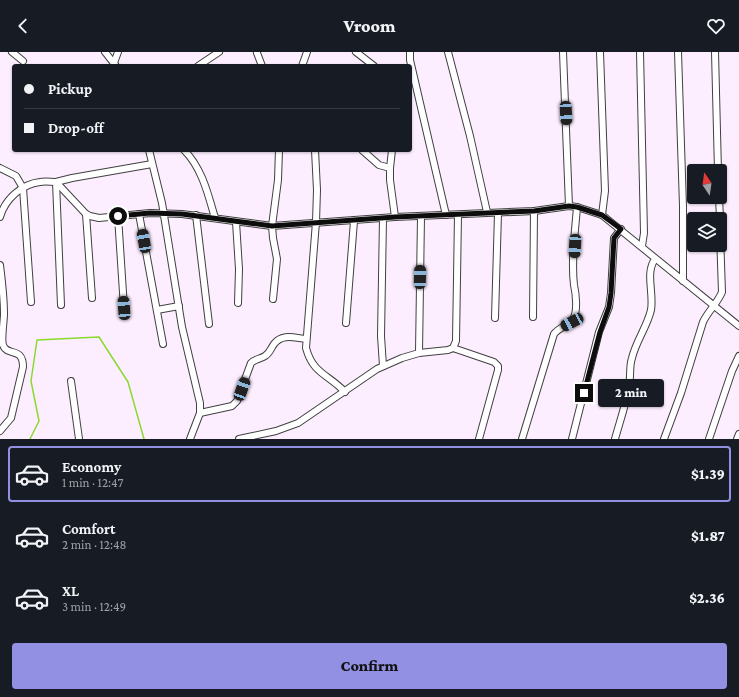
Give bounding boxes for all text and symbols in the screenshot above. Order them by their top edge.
icon: back [12,15,34,37]
icon: heart [705,15,727,37]
text: Vroom [343,16,396,36]
text: Pickup [48,81,92,97]
car [559,101,573,125]
text: Drop-off [48,120,104,136]
north arrow [687,164,727,204]
map controls [687,164,727,252]
route start [109,207,127,225]
button: layers [687,212,727,252]
car [136,228,152,254]
car [568,234,582,258]
car [414,265,426,289]
car [117,296,131,320]
car [559,311,585,333]
car [232,376,252,402]
callout: 2 min [598,379,664,407]
route end [575,384,593,402]
text: 2 min [615,385,647,400]
icon: car [14,456,50,492]
text: Economy [62,459,121,475]
text: $1.39 [691,466,725,482]
text: 1 min · 12:47 [62,475,123,490]
icon: car [14,518,50,554]
text: Comfort [62,521,116,537]
text: $1.87 [691,528,725,544]
text: 2 min · 12:48 [62,537,127,552]
icon: car [14,580,50,616]
text: XL [62,583,79,599]
text: $2.36 [689,590,725,606]
text: 3 min · 12:49 [62,599,126,614]
button: Confirm [12,643,727,689]

